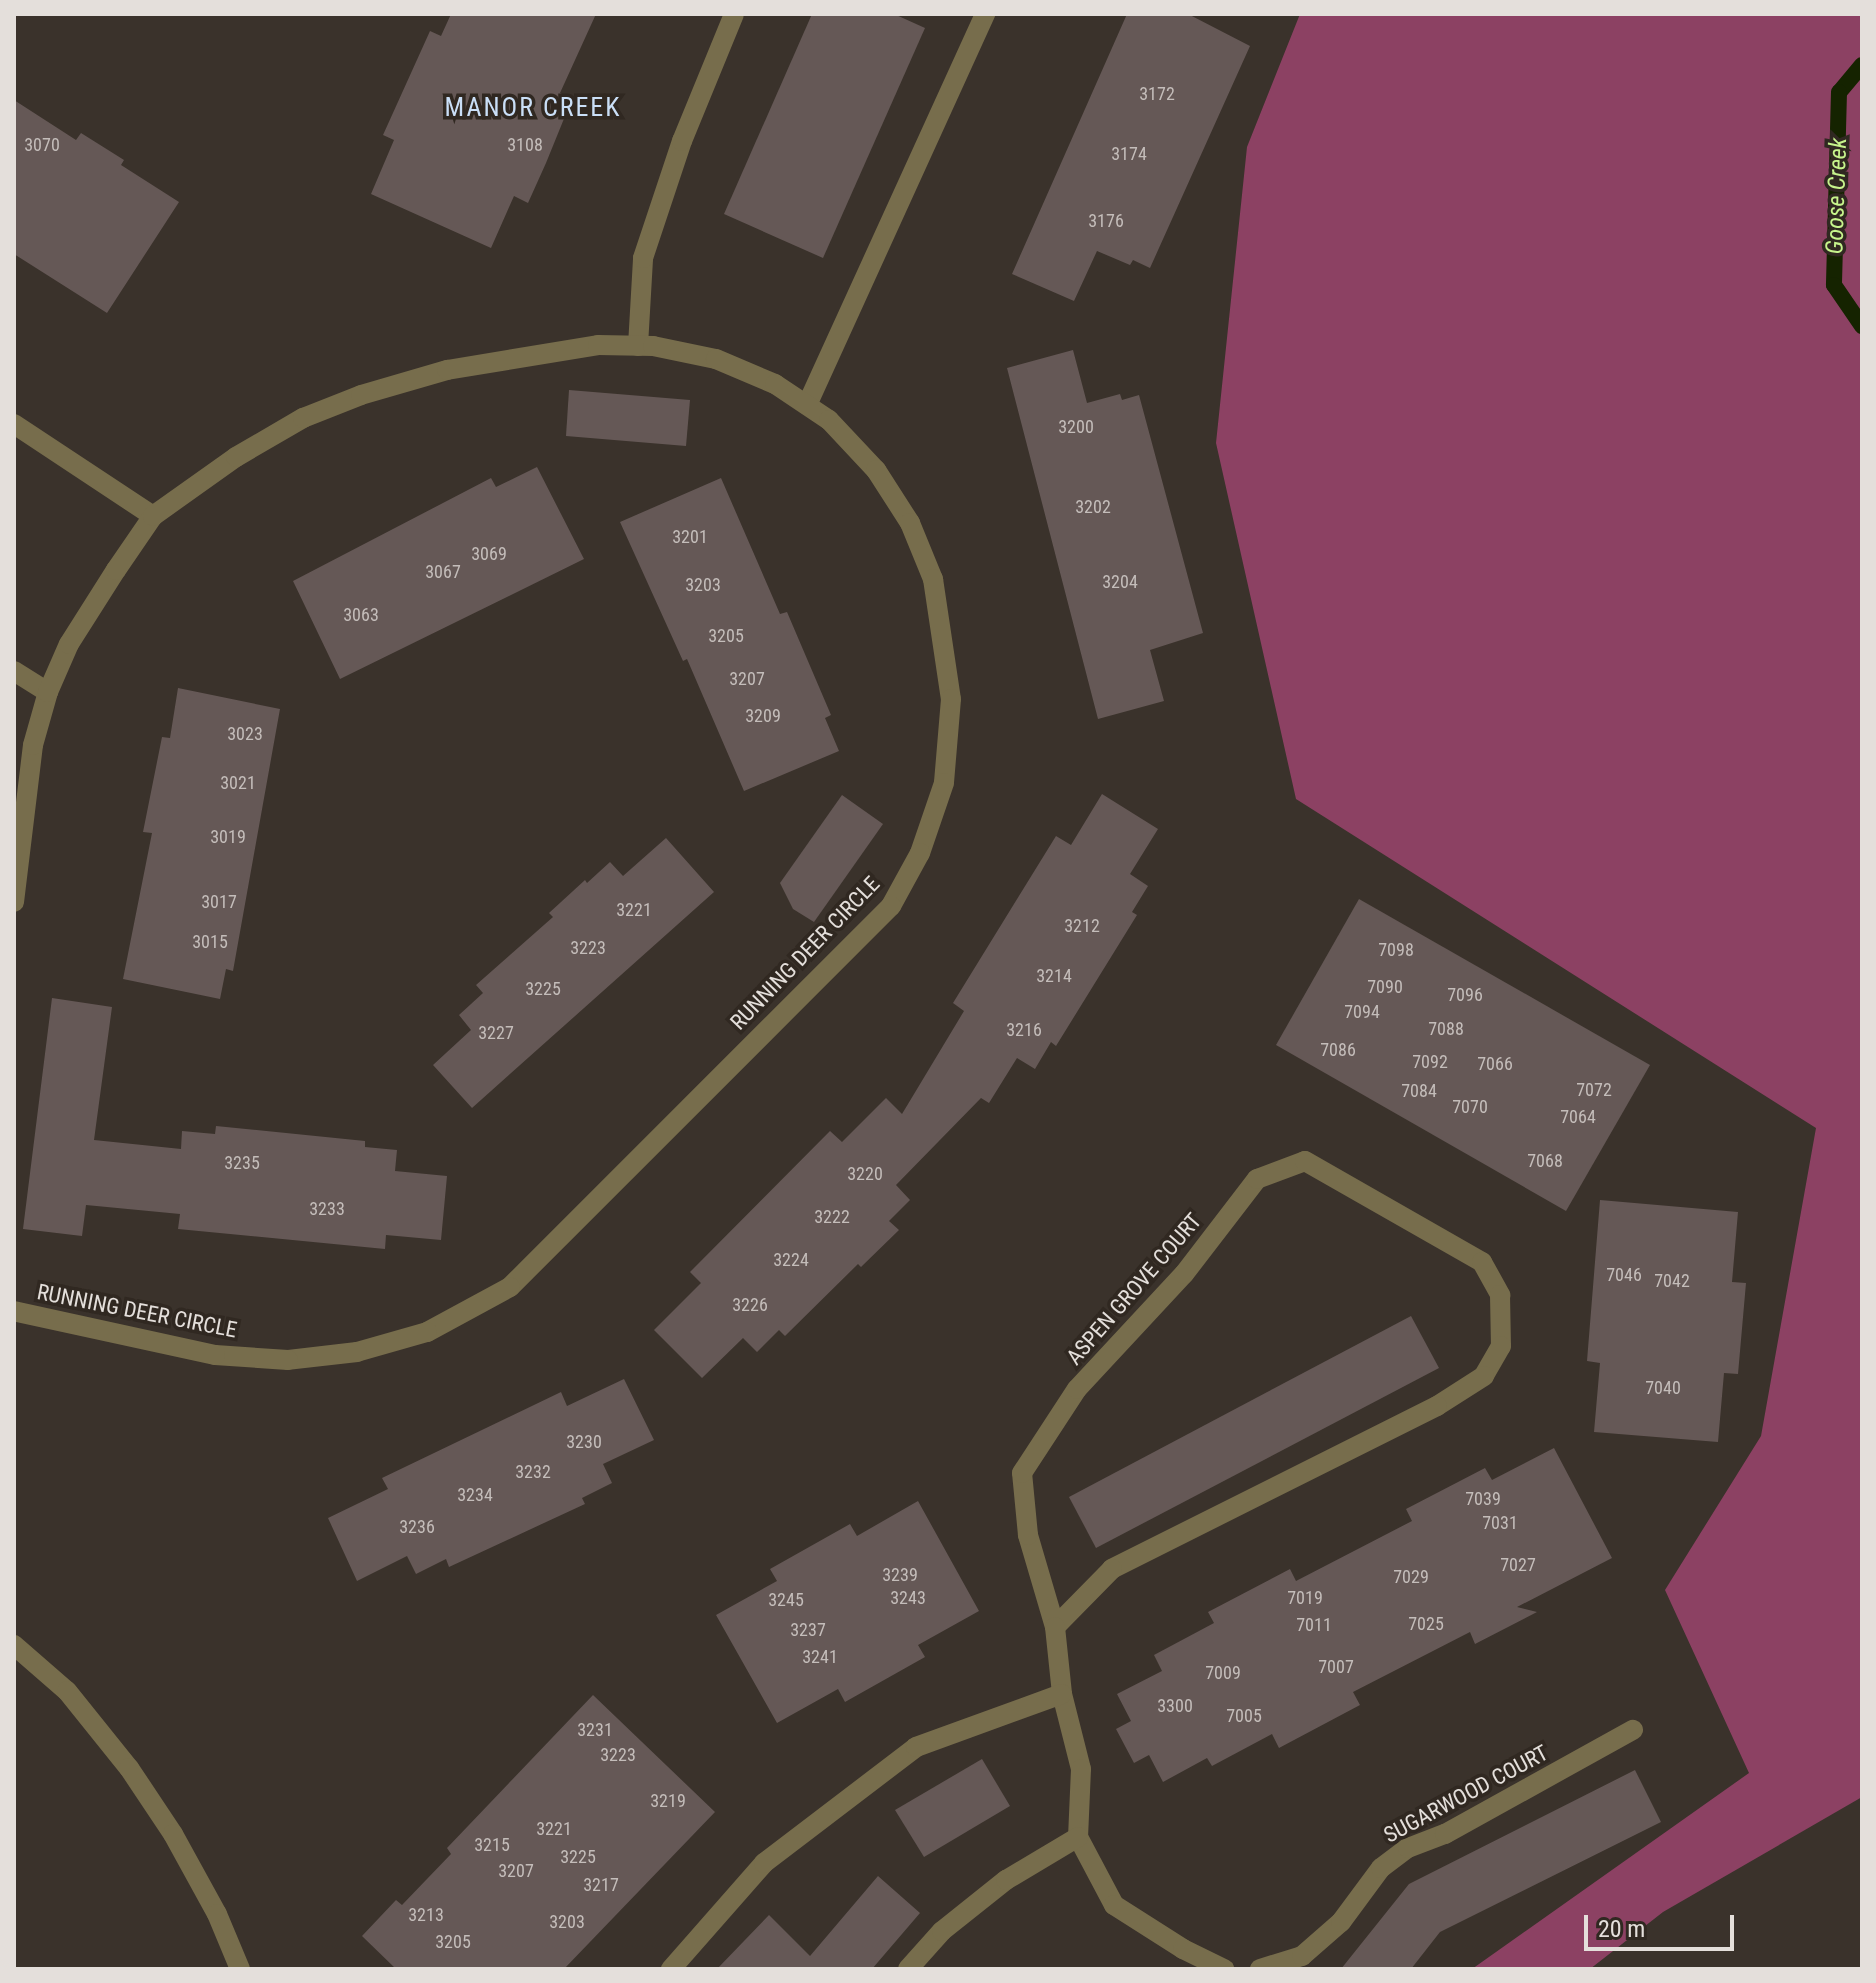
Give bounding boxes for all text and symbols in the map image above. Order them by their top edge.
house number: 3172 [1139,83,1175,105]
district label: MANOR CREEK [445,92,621,124]
house number: 3070 [24,134,60,156]
house number: 3108 [507,134,543,156]
water label: Goose Creek [1821,137,1853,255]
house number: 3174 [1111,143,1147,165]
house number: 3176 [1088,210,1124,232]
house number: 3200 [1058,416,1094,438]
house number: 3202 [1075,496,1111,518]
house number: 3201 [672,526,708,548]
house number: 3069 [471,543,507,565]
house number: 3067 [425,561,461,583]
house number: 3204 [1102,571,1138,593]
house number: 3203 [685,574,721,596]
house number: 3063 [343,604,379,626]
house number: 3205 [708,625,744,647]
house number: 3207 [729,668,765,690]
house number: 3209 [745,705,781,727]
house number: 3023 [227,723,263,745]
house number: 3021 [220,772,256,794]
house number: 3019 [210,826,246,848]
street label: RUNNING DEER CIRCLE [725,871,885,1035]
house number: 3017 [201,891,237,913]
house number: 3221 [616,899,652,921]
house number: 3212 [1064,915,1100,937]
house number: 3015 [192,931,228,953]
house number: 3223 [570,937,606,959]
house number: 7098 [1378,939,1414,961]
house number: 3214 [1036,965,1072,987]
house number: 7090 [1367,976,1403,998]
house number: 3225 [525,978,561,1000]
house number: 7096 [1447,984,1483,1006]
house number: 7094 [1344,1001,1380,1023]
house number: 7088 [1428,1018,1464,1040]
house number: 3216 [1006,1019,1042,1041]
house number: 3227 [478,1022,514,1044]
house number: 7086 [1320,1039,1356,1061]
house number: 7092 [1412,1051,1448,1073]
house number: 7066 [1477,1053,1513,1075]
house number: 7072 [1576,1079,1612,1101]
house number: 7084 [1401,1080,1437,1102]
house number: 7070 [1452,1096,1488,1118]
house number: 7064 [1560,1106,1596,1128]
house number: 7068 [1527,1150,1563,1172]
house number: 3235 [224,1152,260,1174]
house number: 3220 [847,1163,883,1185]
house number: 3233 [309,1198,345,1220]
house number: 3222 [814,1206,850,1228]
street label: ASPEN GROVE COURT [1061,1208,1207,1370]
house number: 3224 [773,1249,809,1271]
house number: 7046 [1606,1264,1642,1286]
house number: 7042 [1654,1270,1690,1292]
street label: RUNNING DEER CIRCLE [35,1279,239,1343]
house number: 3226 [732,1294,768,1316]
house number: 7040 [1645,1377,1681,1399]
house number: 3230 [566,1431,602,1453]
house number: 3232 [515,1461,551,1483]
house number: 3234 [457,1484,493,1506]
house number: 7039 [1465,1488,1501,1510]
house number: 7031 [1482,1512,1518,1534]
house number: 3236 [399,1516,435,1538]
house number: 7027 [1500,1554,1536,1576]
house number: 3239 [882,1564,918,1586]
house number: 7029 [1393,1566,1429,1588]
house number: 3243 [890,1587,926,1609]
house number: 7019 [1287,1587,1323,1609]
house number: 3245 [768,1589,804,1611]
house number: 7025 [1408,1613,1444,1635]
house number: 7011 [1296,1614,1332,1636]
house number: 3237 [790,1619,826,1641]
house number: 3241 [802,1646,838,1668]
house number: 7007 [1318,1656,1354,1678]
house number: 7009 [1205,1662,1241,1684]
house number: 3300 [1157,1695,1193,1717]
house number: 7005 [1226,1705,1262,1727]
house number: 3231 [577,1719,613,1741]
street label: SUGARWOOD COURT [1379,1740,1553,1848]
house number: 3223 [600,1744,636,1766]
house number: 3219 [650,1790,686,1812]
house number: 3221 [536,1818,572,1840]
house number: 3215 [474,1834,510,1856]
house number: 3225 [560,1846,596,1868]
house number: 3207 [498,1860,534,1882]
house number: 3217 [583,1874,619,1896]
scale bar [1588,1899,1738,1949]
house number: 3213 [408,1904,444,1926]
house number: 3203 [549,1911,585,1933]
text: 20 m [1598,1915,1645,1943]
house number: 3205 [435,1931,471,1953]

